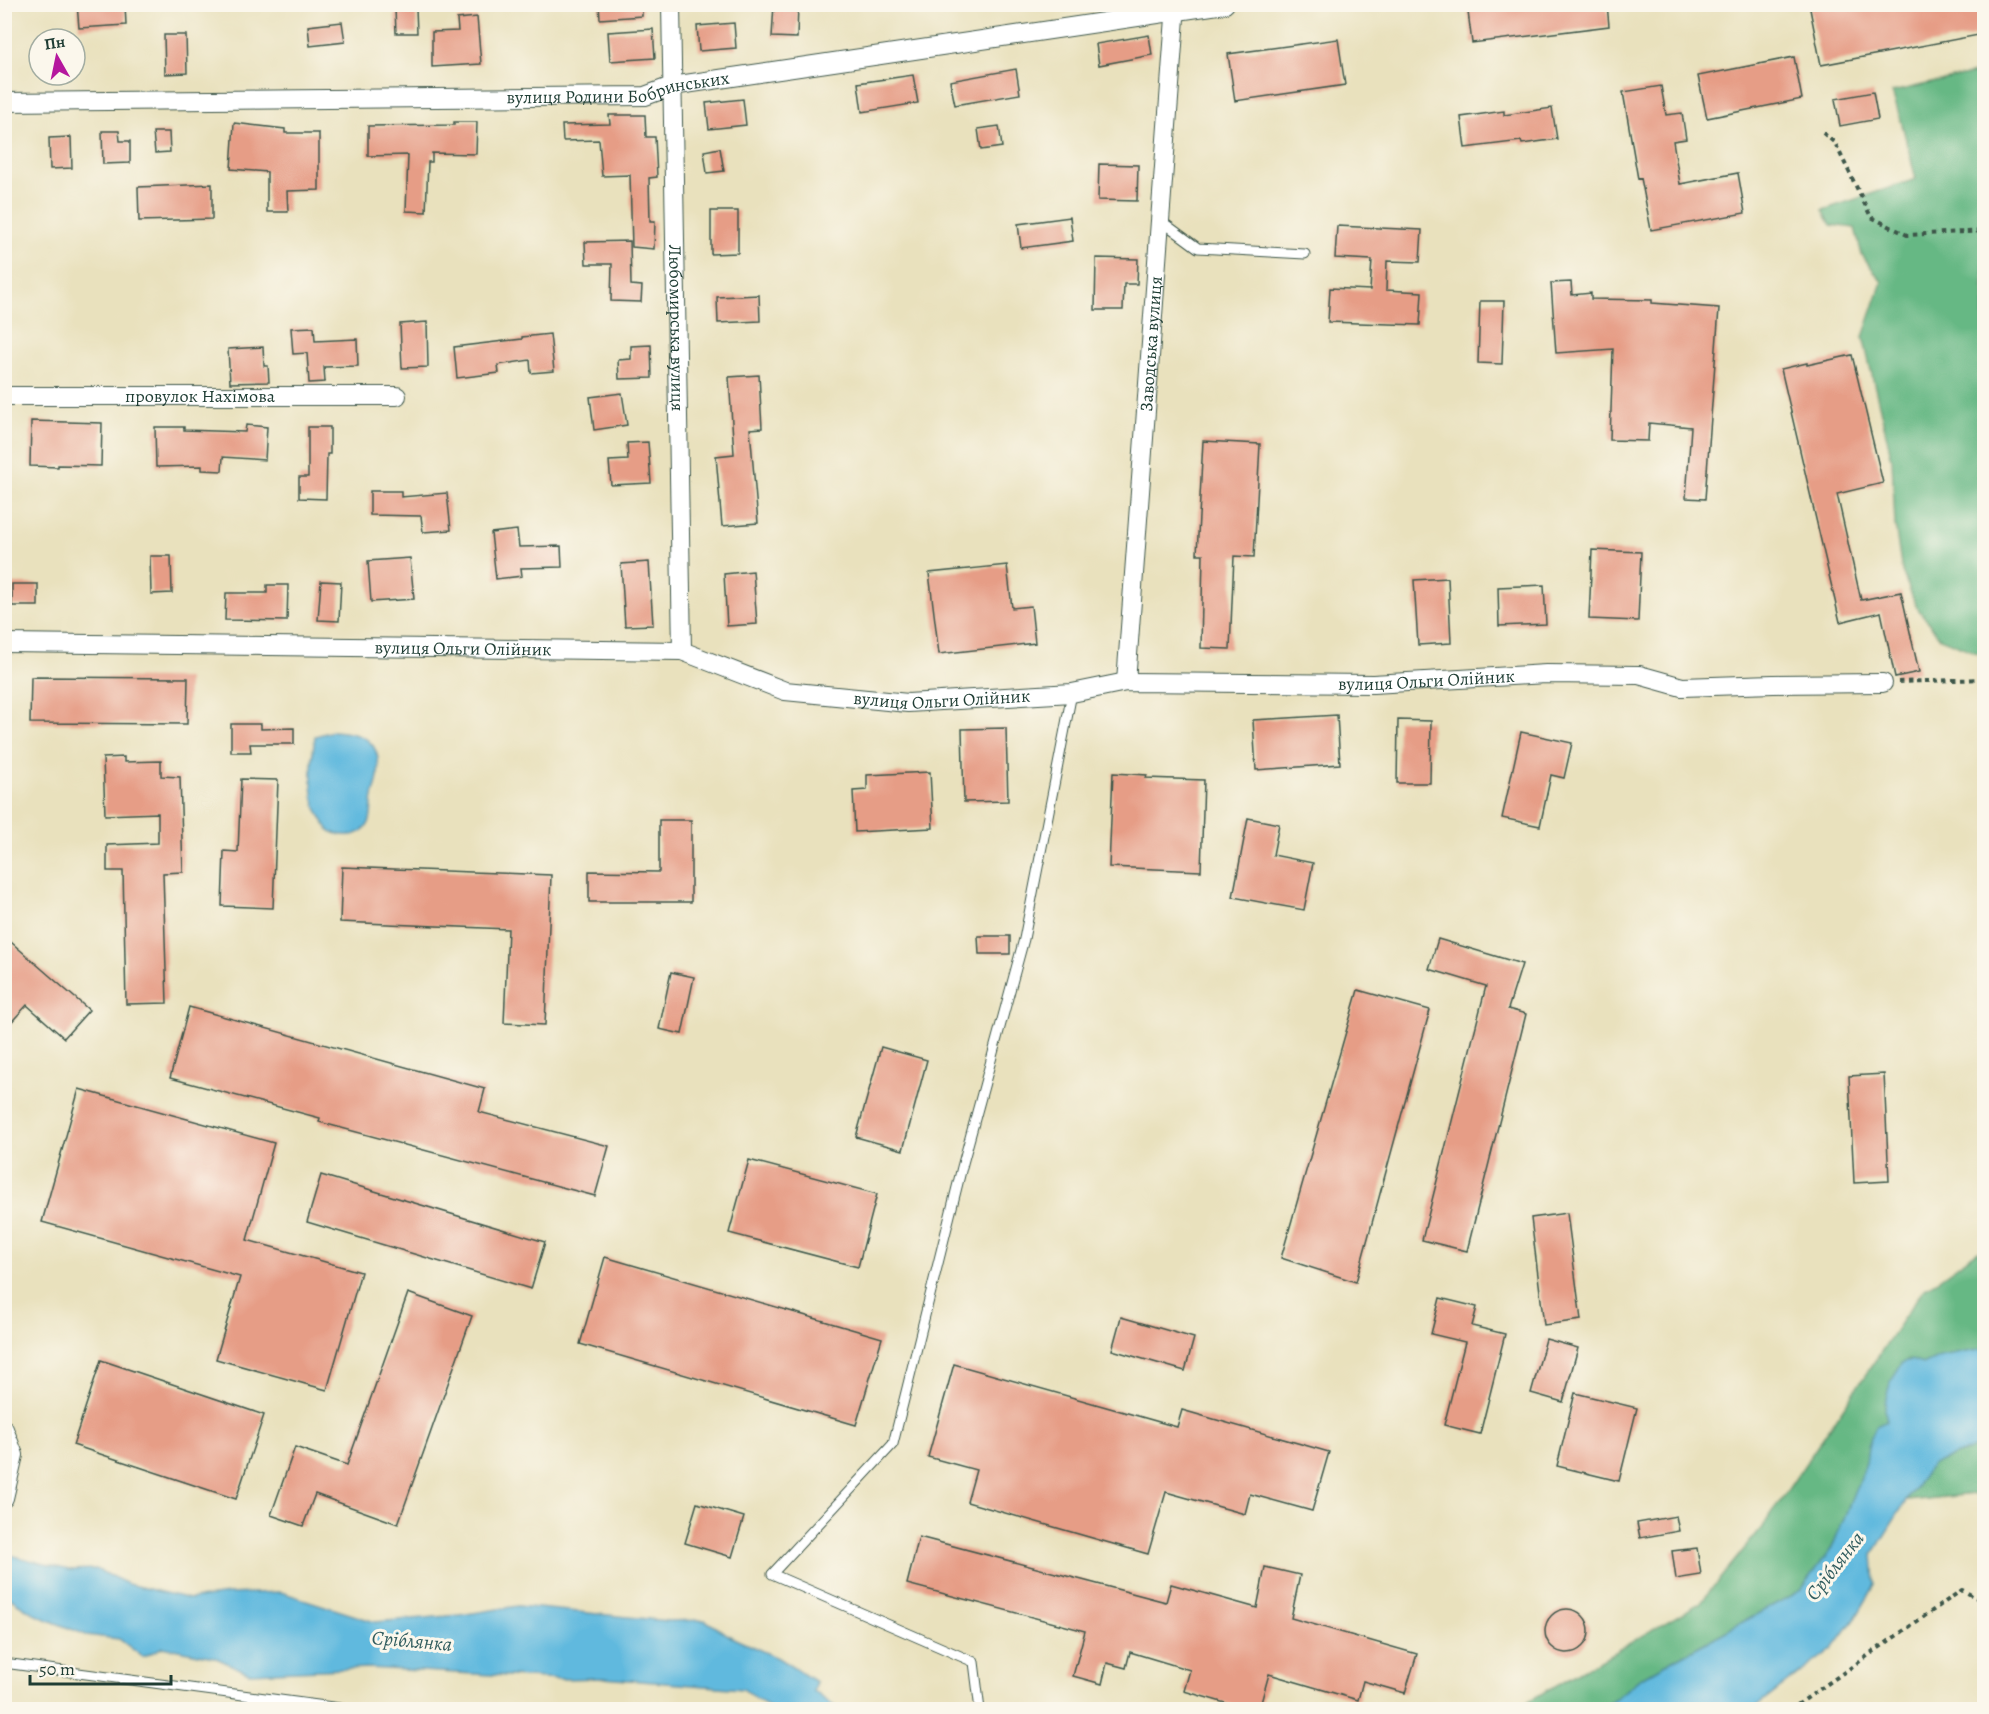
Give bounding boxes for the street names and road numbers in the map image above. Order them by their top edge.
street label: вулиця Родини Бобринських [506,66,731,109]
street label: Любомирська вулиця [663,244,690,412]
street label: Заводська вулиця [1134,275,1168,413]
street label: провулок Нахімова [125,384,276,408]
street label: вулиця Ольги Олійник [374,635,552,661]
street label: вулиця Ольги Олійник [1338,664,1515,696]
street label: вулиця Ольги Олійник [852,684,1031,715]

